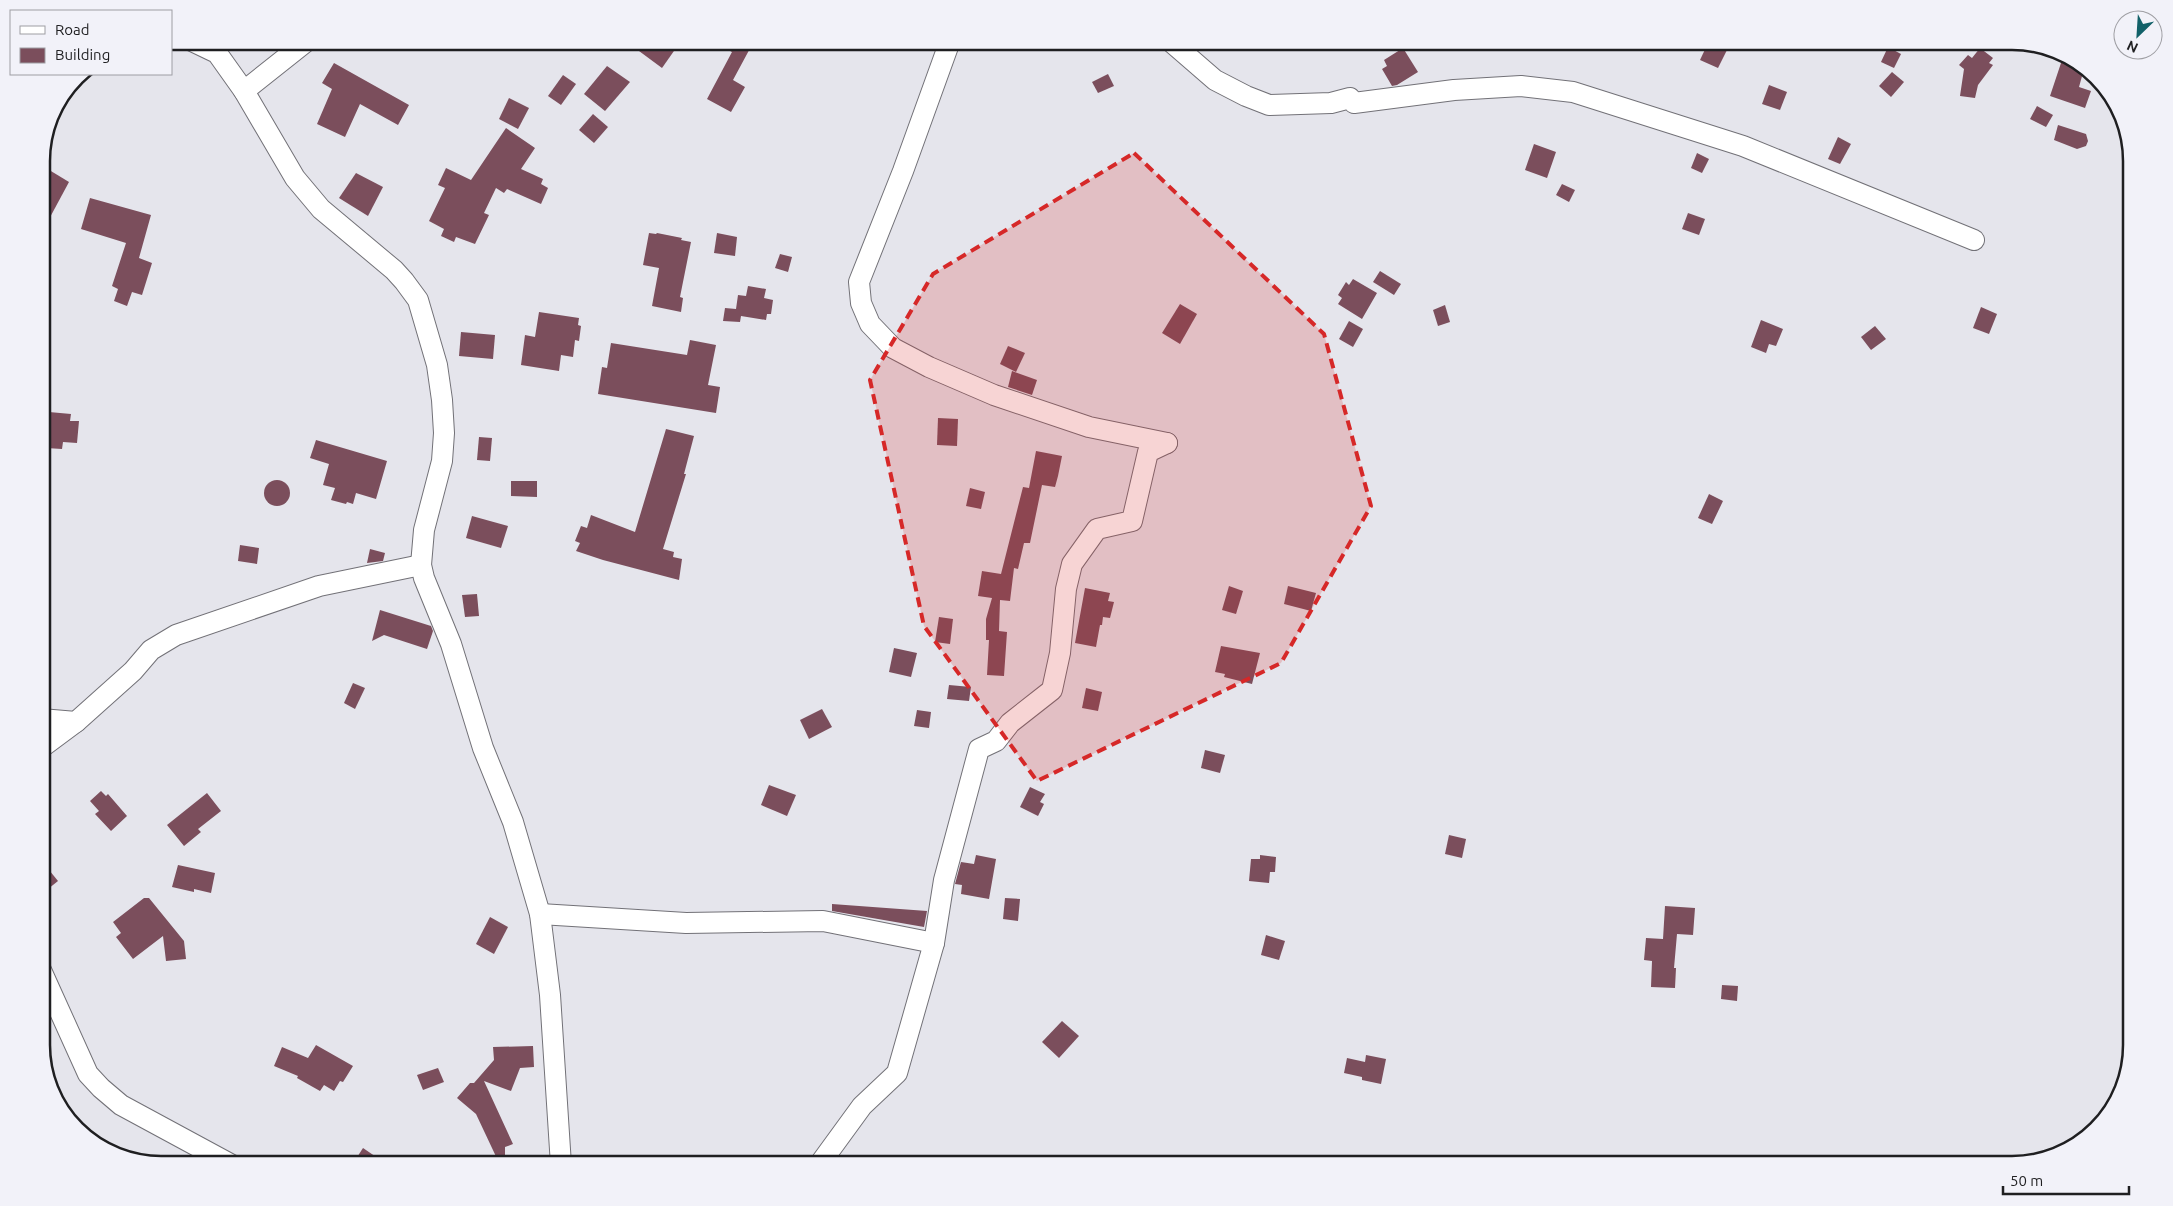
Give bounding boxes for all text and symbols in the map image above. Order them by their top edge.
legend [10,10,172,75]
north arrow [2113,10,2163,60]
text: Road [55,21,90,38]
text: N [2124,37,2141,56]
text: Building [55,46,110,63]
scale bar [2003,1164,2129,1196]
text: 50 m [2010,1172,2043,1189]

